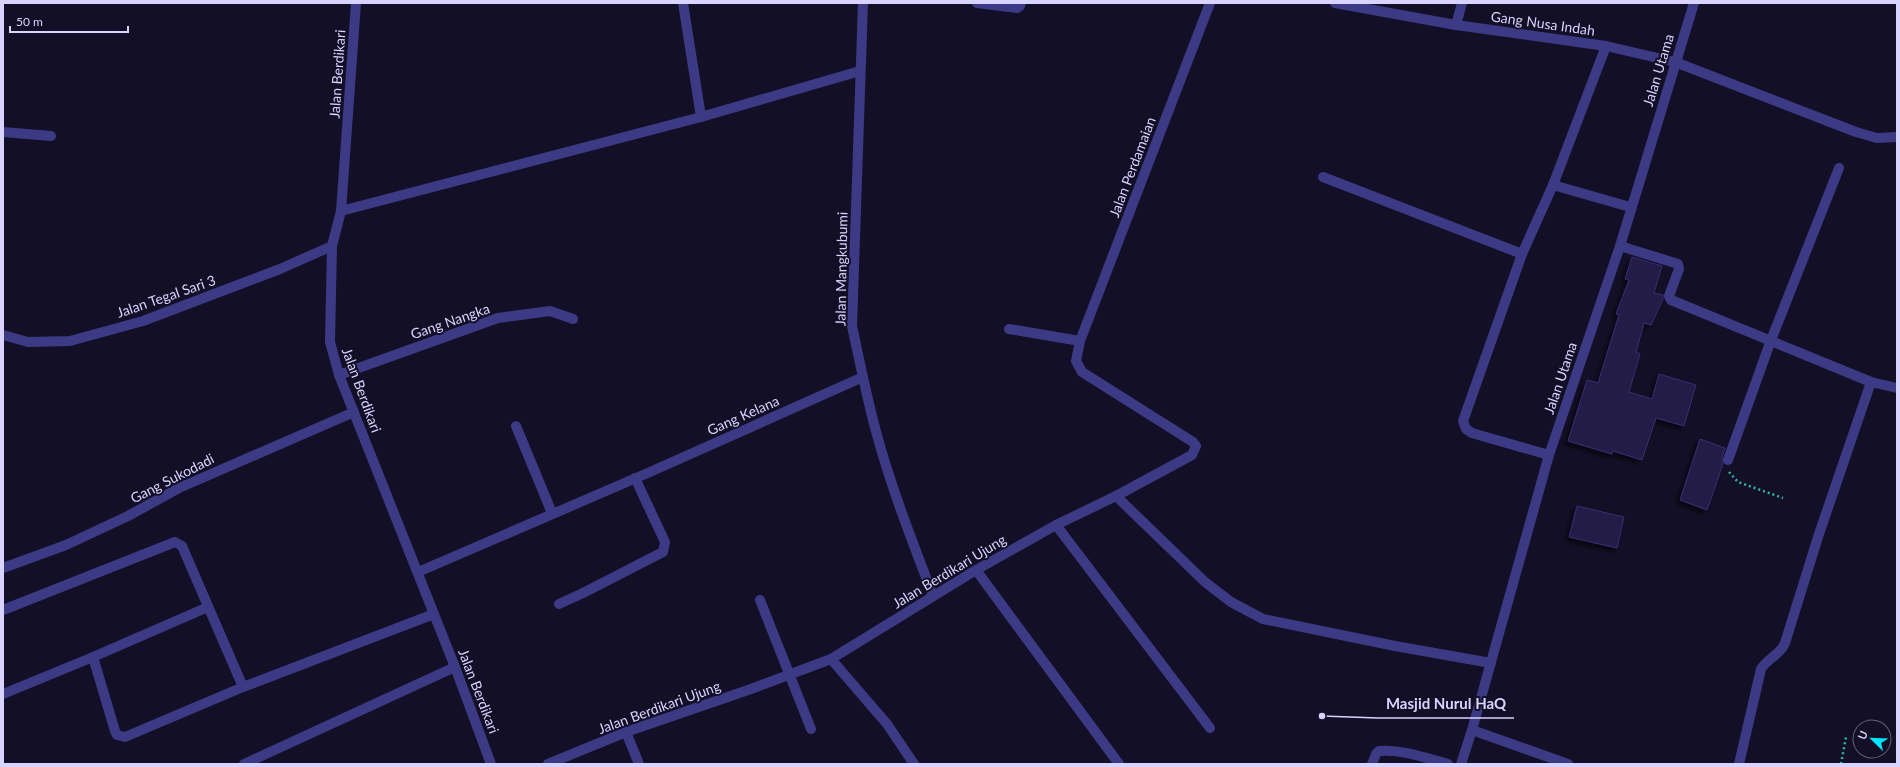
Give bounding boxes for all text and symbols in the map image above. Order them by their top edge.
street label: Gang Nusa Indah [1490,7,1596,39]
scale bar [10,8,128,34]
text: 50 m [16,14,43,29]
street label: Jalan Berdikari [325,29,349,119]
street label: Jalan Utama [1639,32,1677,108]
street label: Jalan Perdamaian [1105,115,1159,219]
street label: Jalan Mangkubumi [832,212,850,326]
street label: Jalan Tegal Sari 3 [114,271,218,321]
street label: Gang Nangka [408,300,492,342]
street label: Jalan Utama [1540,340,1580,416]
street label: Jalan Berdikari [339,345,385,435]
street label: Gang Kelana [704,392,782,438]
street label: Gang Sukodadi [127,450,217,506]
street label: Jalan Berdikari Ujung [889,530,1009,612]
street label: Jalan Berdikari [455,646,503,736]
street label: Jalan Berdikari Ujung [595,677,723,737]
callout: Masjid Nurul HaQ [1378,691,1514,718]
text: Masjid Nurul HaQ [1386,694,1507,712]
north arrow [1852,719,1892,759]
text: U [1855,729,1870,741]

